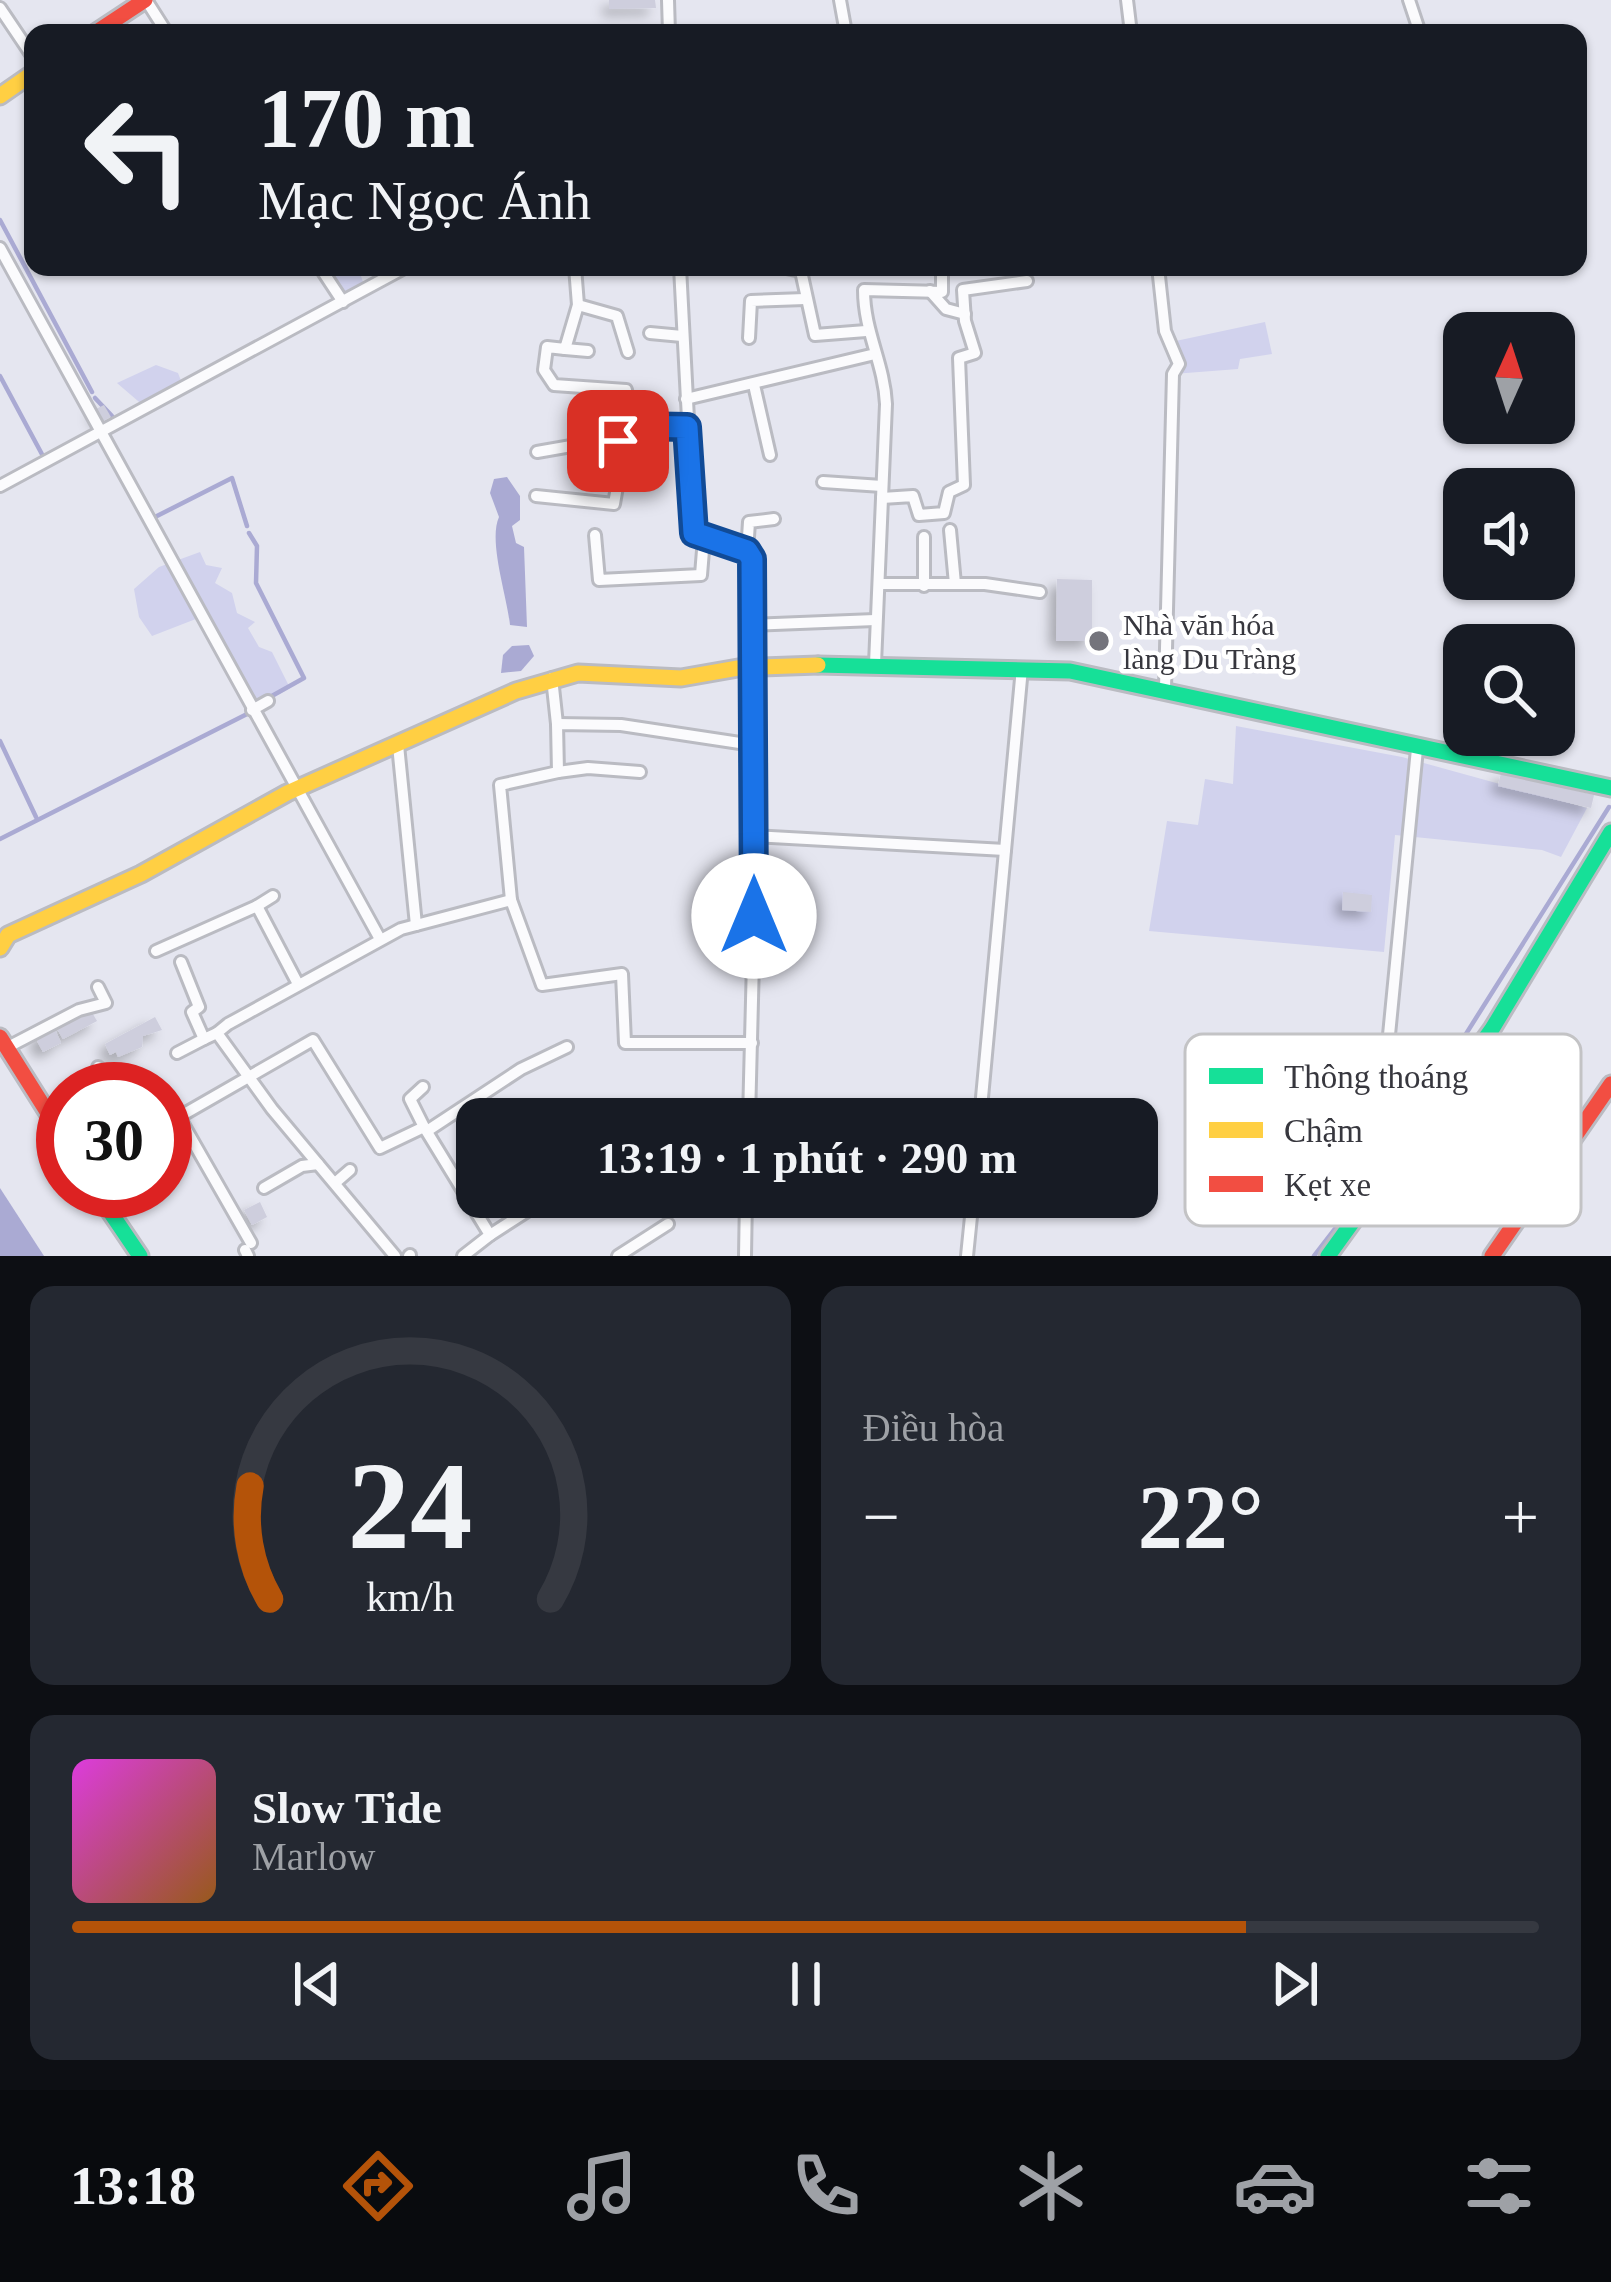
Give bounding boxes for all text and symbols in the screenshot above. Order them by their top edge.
icon: left [60,72,216,228]
text: 170 m [258,72,475,165]
text: Mạc Ngọc Ánh [258,171,591,231]
north arrow [1443,312,1575,444]
map controls [1443,312,1575,756]
pin [567,390,669,492]
icon: arrive [585,408,651,474]
button: sound [1443,468,1575,600]
place label: Nhà văn hóa làng Du Tràng [1123,608,1296,675]
button: search [1443,624,1575,756]
marker: Nhà văn hóa làng Du Tràng [1086,628,1112,654]
position arrow [691,853,817,979]
legend [1185,1034,1581,1226]
text: Thông thoáng [1284,1059,1468,1095]
speed limit sign: 30 [36,1062,192,1218]
text: Chậm [1284,1113,1363,1149]
text: 13:19 · 1 phút · 290 m [597,1133,1017,1183]
text: Kẹt xe [1284,1167,1371,1203]
text: Điều hòa [863,1406,1004,1449]
text: 24 [348,1437,473,1575]
text: 22° [1138,1468,1264,1567]
text: − [863,1480,900,1553]
text: + [1502,1480,1539,1553]
text: km/h [366,1572,454,1619]
text: Slow Tide [252,1783,442,1833]
text: Marlow [252,1835,375,1878]
icon: previous [284,1951,350,2017]
icon: pause [773,1951,839,2017]
icon: next [1262,1951,1328,2017]
icon: directions [336,2144,420,2228]
icon: music [560,2144,644,2228]
icon: phone [784,2144,868,2228]
icon: climate [1009,2144,1093,2228]
icon: car [1233,2144,1317,2228]
icon: filters [1457,2144,1541,2228]
text: 13:18 [70,2156,196,2216]

